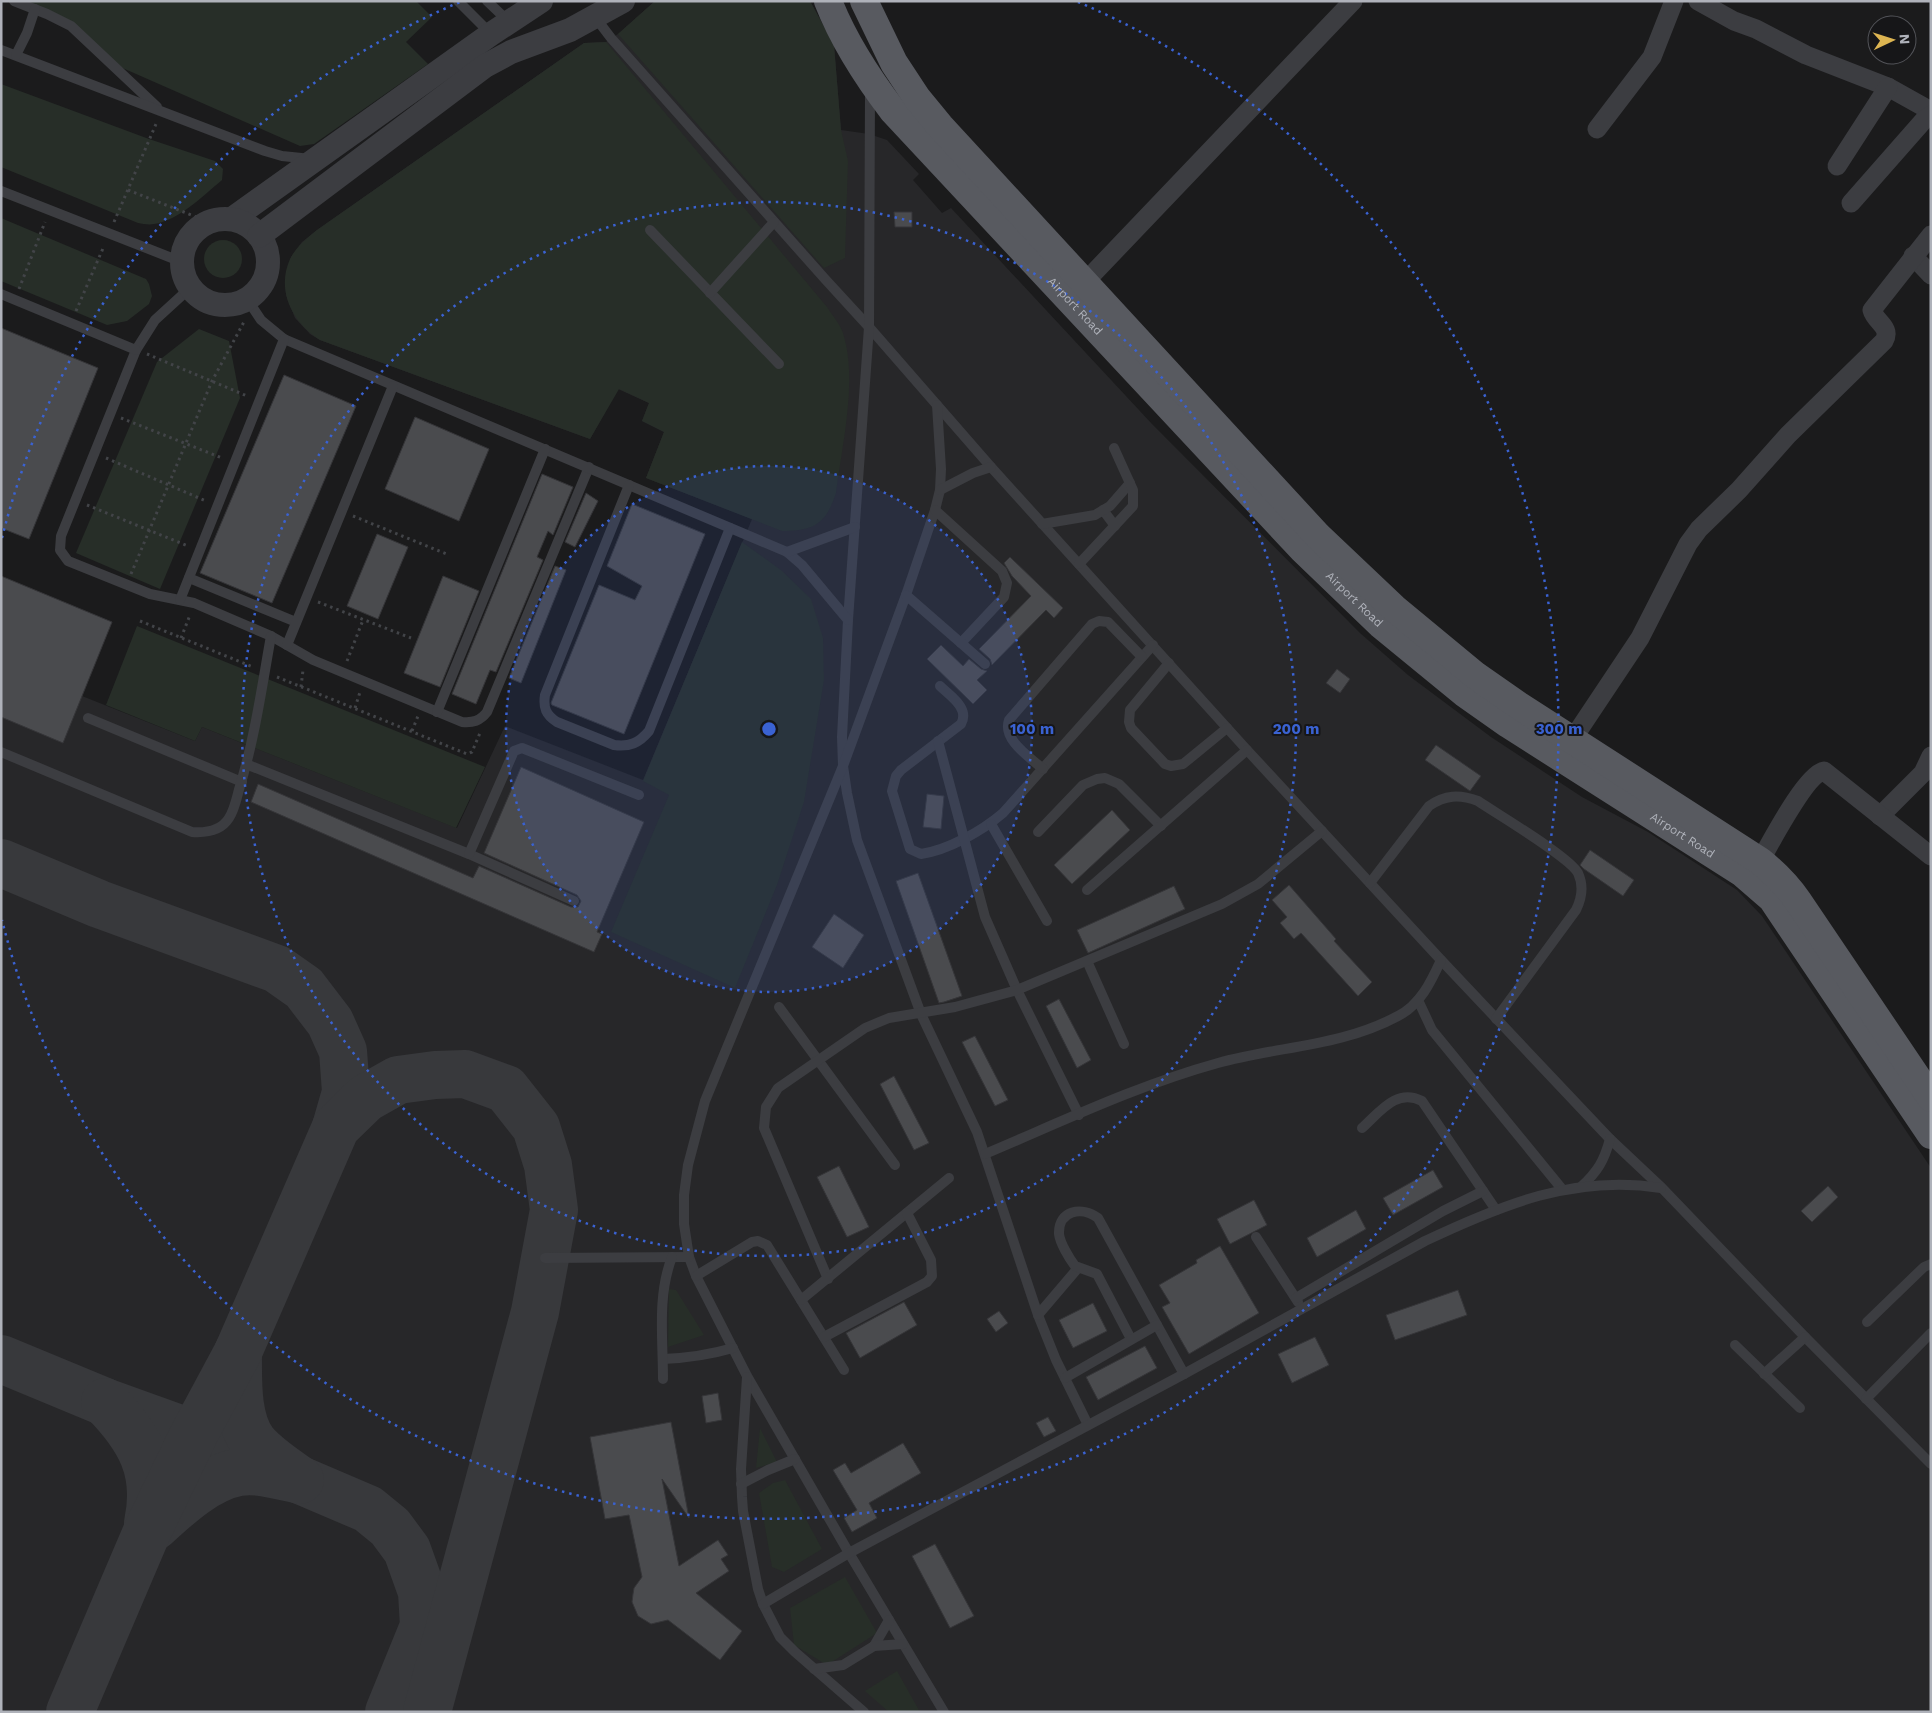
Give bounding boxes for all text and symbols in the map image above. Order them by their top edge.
north arrow [1867,15,1917,65]
text: N [1897,33,1913,45]
street label: Airport Road [1045,274,1105,338]
street label: Airport Road [1323,569,1386,630]
centre of rings [760,720,778,738]
text: 100 m [1010,720,1054,738]
text: 200 m [1273,720,1319,738]
text: 300 m [1536,720,1582,738]
street label: Airport Road [1648,809,1717,861]

